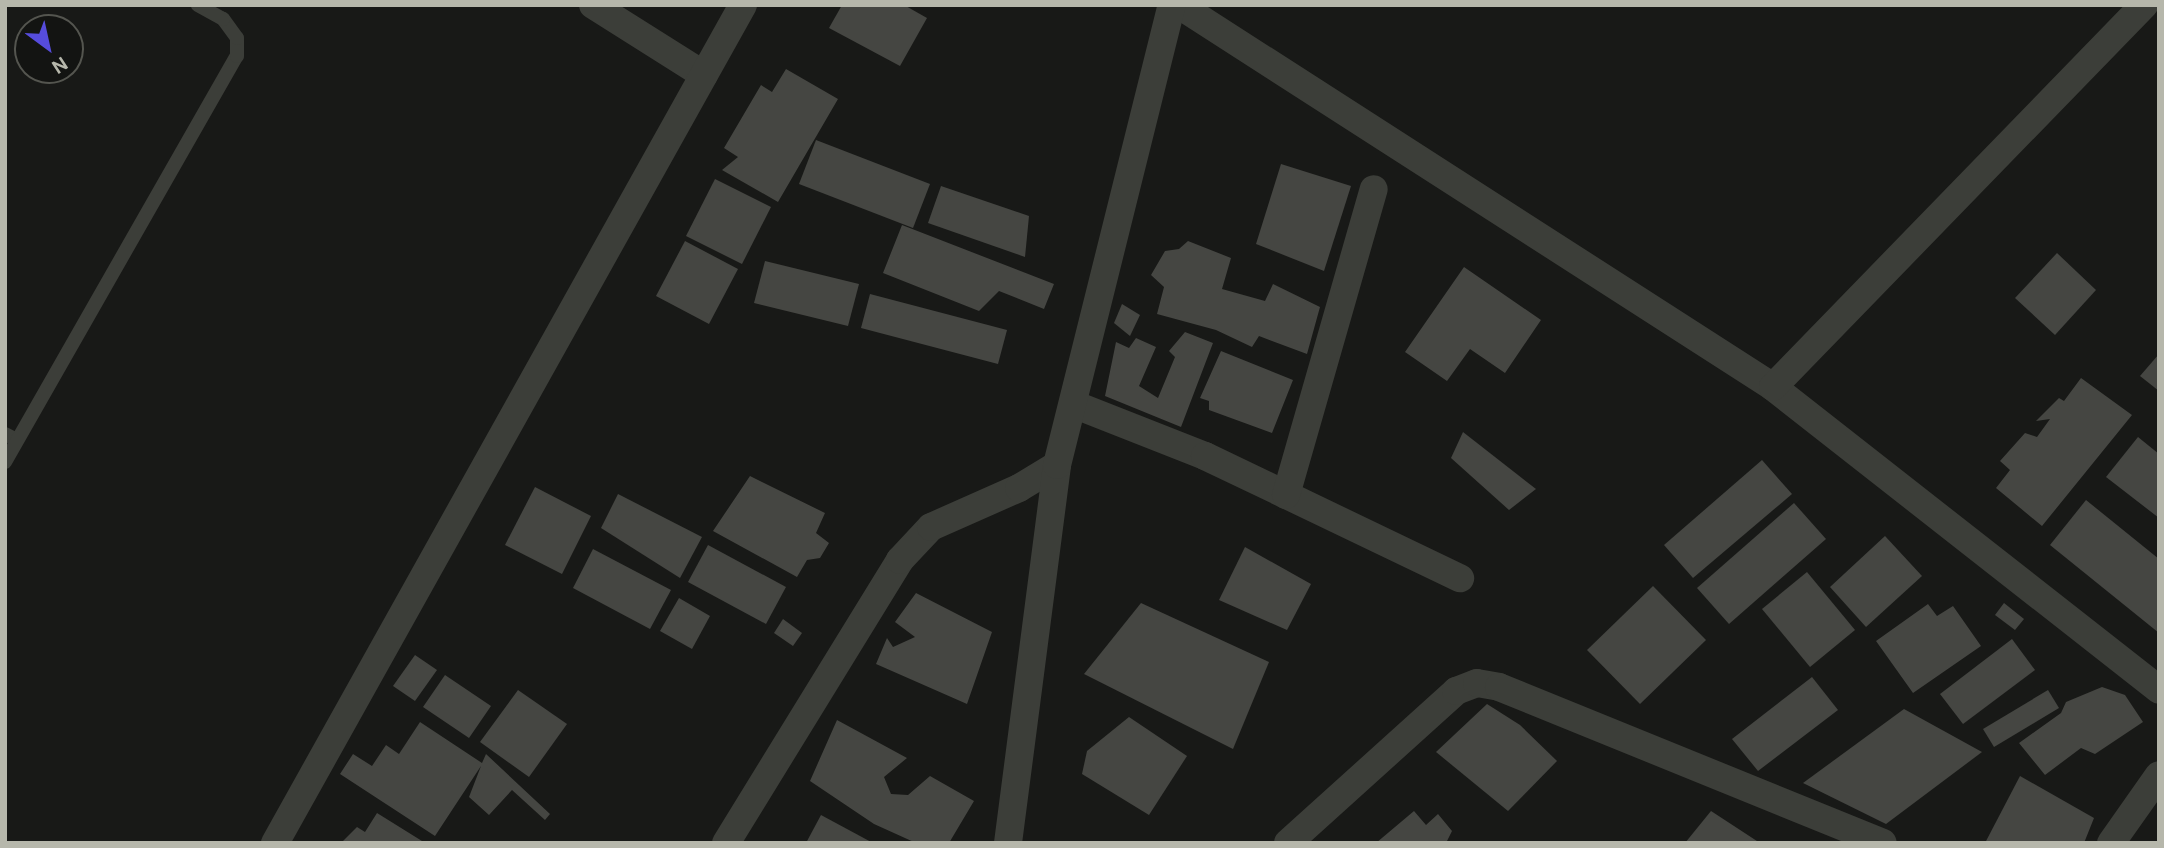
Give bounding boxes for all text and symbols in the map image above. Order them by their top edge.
north arrow [14,14,84,84]
text: N [47,51,72,80]

